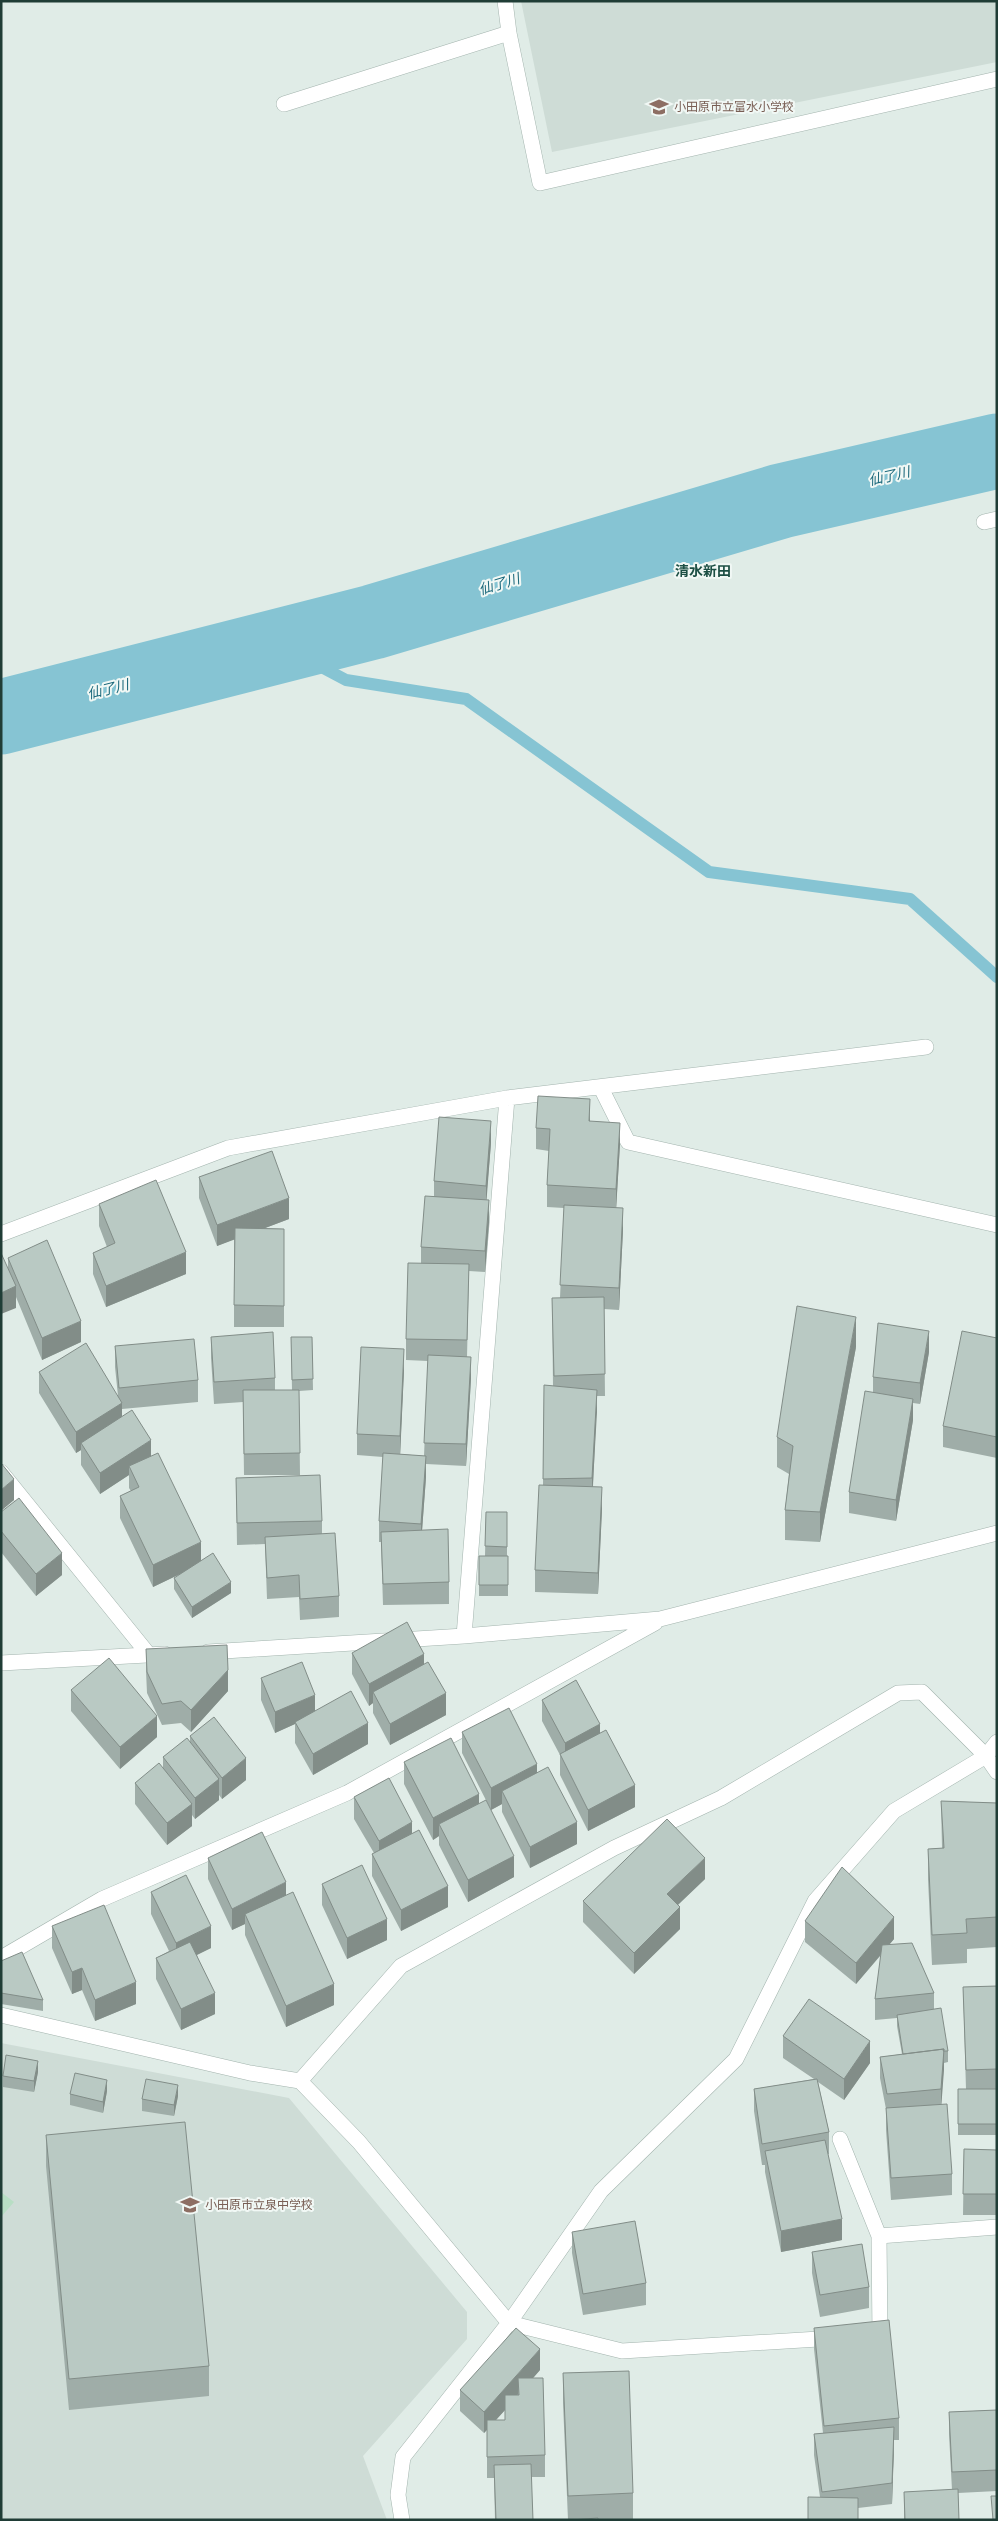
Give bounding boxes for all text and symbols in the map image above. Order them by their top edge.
school or university icon: 小田原市立富水小学校 [648,96,670,118]
place label: 小田原市立富水小学校 [674,99,794,115]
water label: 仙了川 [867,462,913,489]
district label: 清水新田 [675,562,731,580]
water label: 仙了川 [476,569,524,599]
water label: 仙了川 [85,675,132,703]
school or university icon: 小田原市立泉中学校 [179,2194,201,2216]
place label: 小田原市立泉中学校 [205,2197,313,2213]

